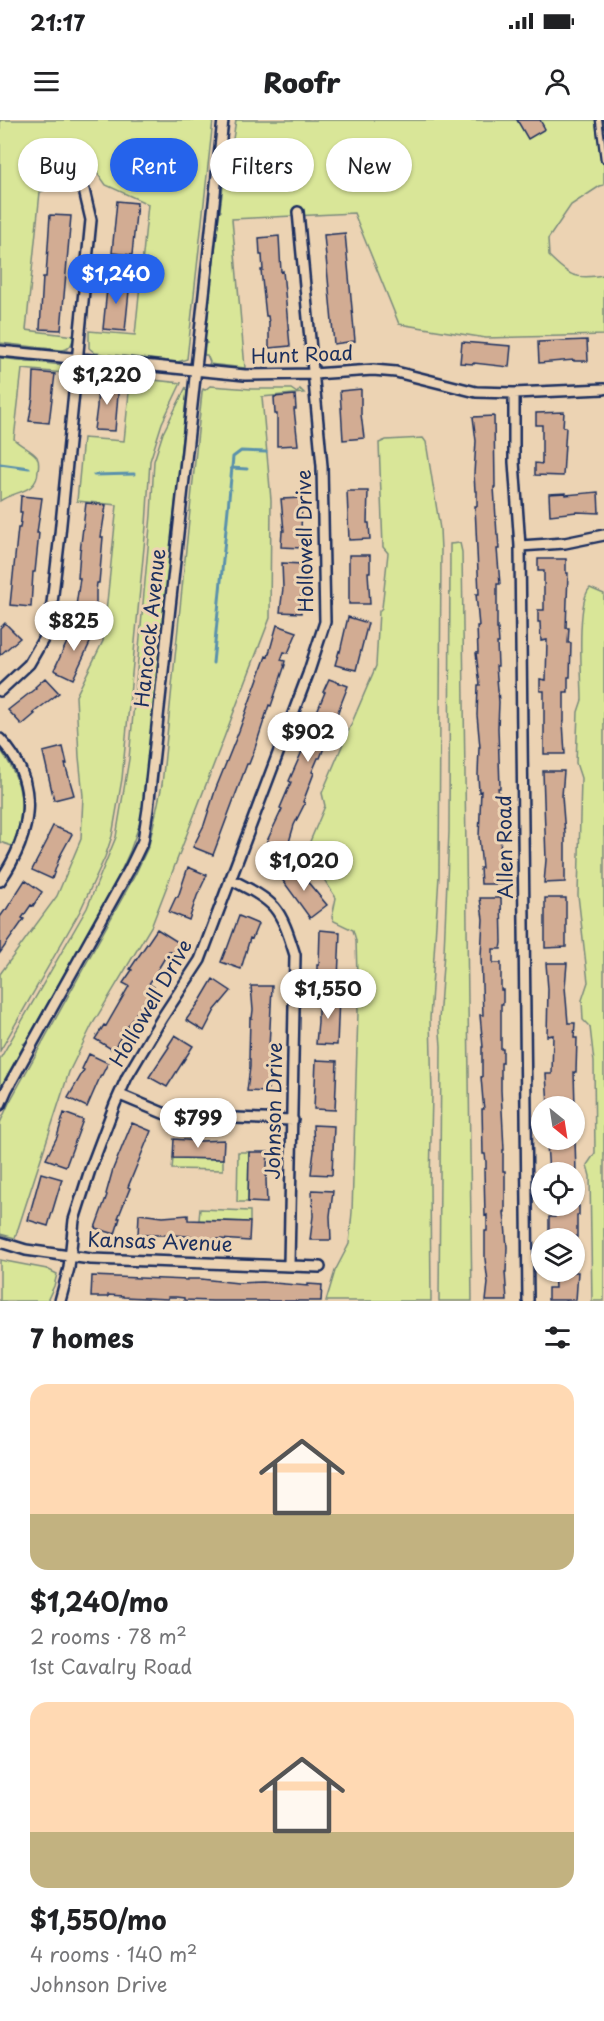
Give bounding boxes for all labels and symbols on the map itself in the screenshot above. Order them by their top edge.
pin: $1,240 [67,254,165,305]
street label: Hunt Road [250,337,354,371]
pin: $1,220 [58,355,156,406]
street label: Hollowell Drive [288,469,320,613]
street label: Hancock Avenue [126,547,172,709]
pin: $825 [38,601,110,652]
pin: $902 [272,712,344,763]
street label: Allen Road [488,795,520,899]
pin: $1,020 [255,841,353,892]
street label: Hollowell Drive [101,933,199,1072]
pin: $1,550 [279,969,377,1020]
street label: Johnson Drive [257,1042,289,1180]
north arrow [531,1096,585,1150]
pin: $799 [162,1098,234,1149]
street label: Kansas Avenue [87,1223,233,1259]

